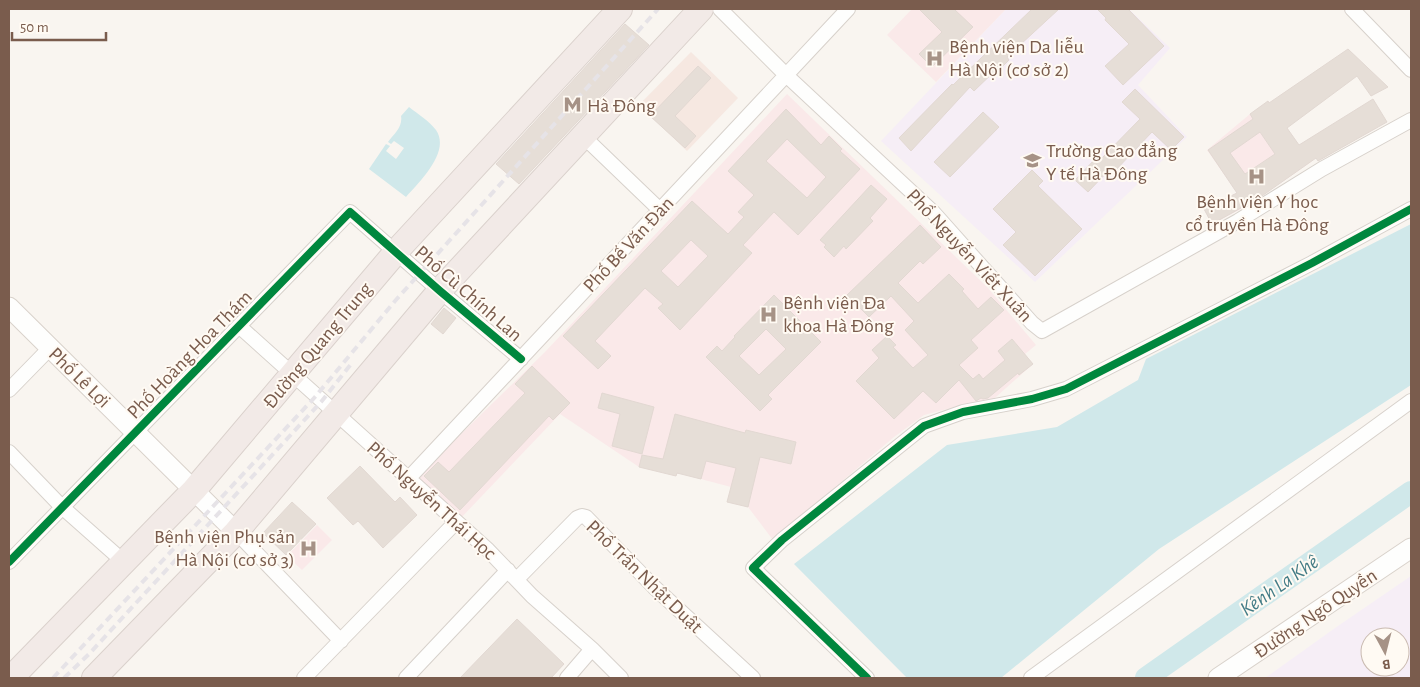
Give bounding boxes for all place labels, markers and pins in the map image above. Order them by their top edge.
place label: Bệnh viện Da liễu Hà Nội (cơ sở 2) [949,37,1084,80]
hospital icon: Bệnh viện Da liễu Hà Nội (cơ sở 2) [925,48,945,68]
metro station icon: Hà Đông [563,95,583,115]
place label: Hà Đông [587,96,656,116]
place label: Trường Cao đẳng Y tế Hà Đông [1046,141,1177,184]
school or university icon: Trường Cao đẳng Y tế Hà Đông [1022,151,1042,171]
hospital icon: Bệnh viện Y học cổ truyền Hà Đông [1247,167,1267,187]
place label: Bệnh viện Y học cổ truyền Hà Đông [1185,192,1329,235]
place label: Bệnh viện Đa khoa Hà Đông [783,293,894,336]
hospital icon: Bệnh viện Đa khoa Hà Đông [759,304,779,324]
place label: Bệnh viện Phụ sản Hà Nội (cơ sở 3) [154,527,295,570]
hospital icon: Bệnh viện Phụ sản Hà Nội (cơ sở 3) [299,538,319,558]

